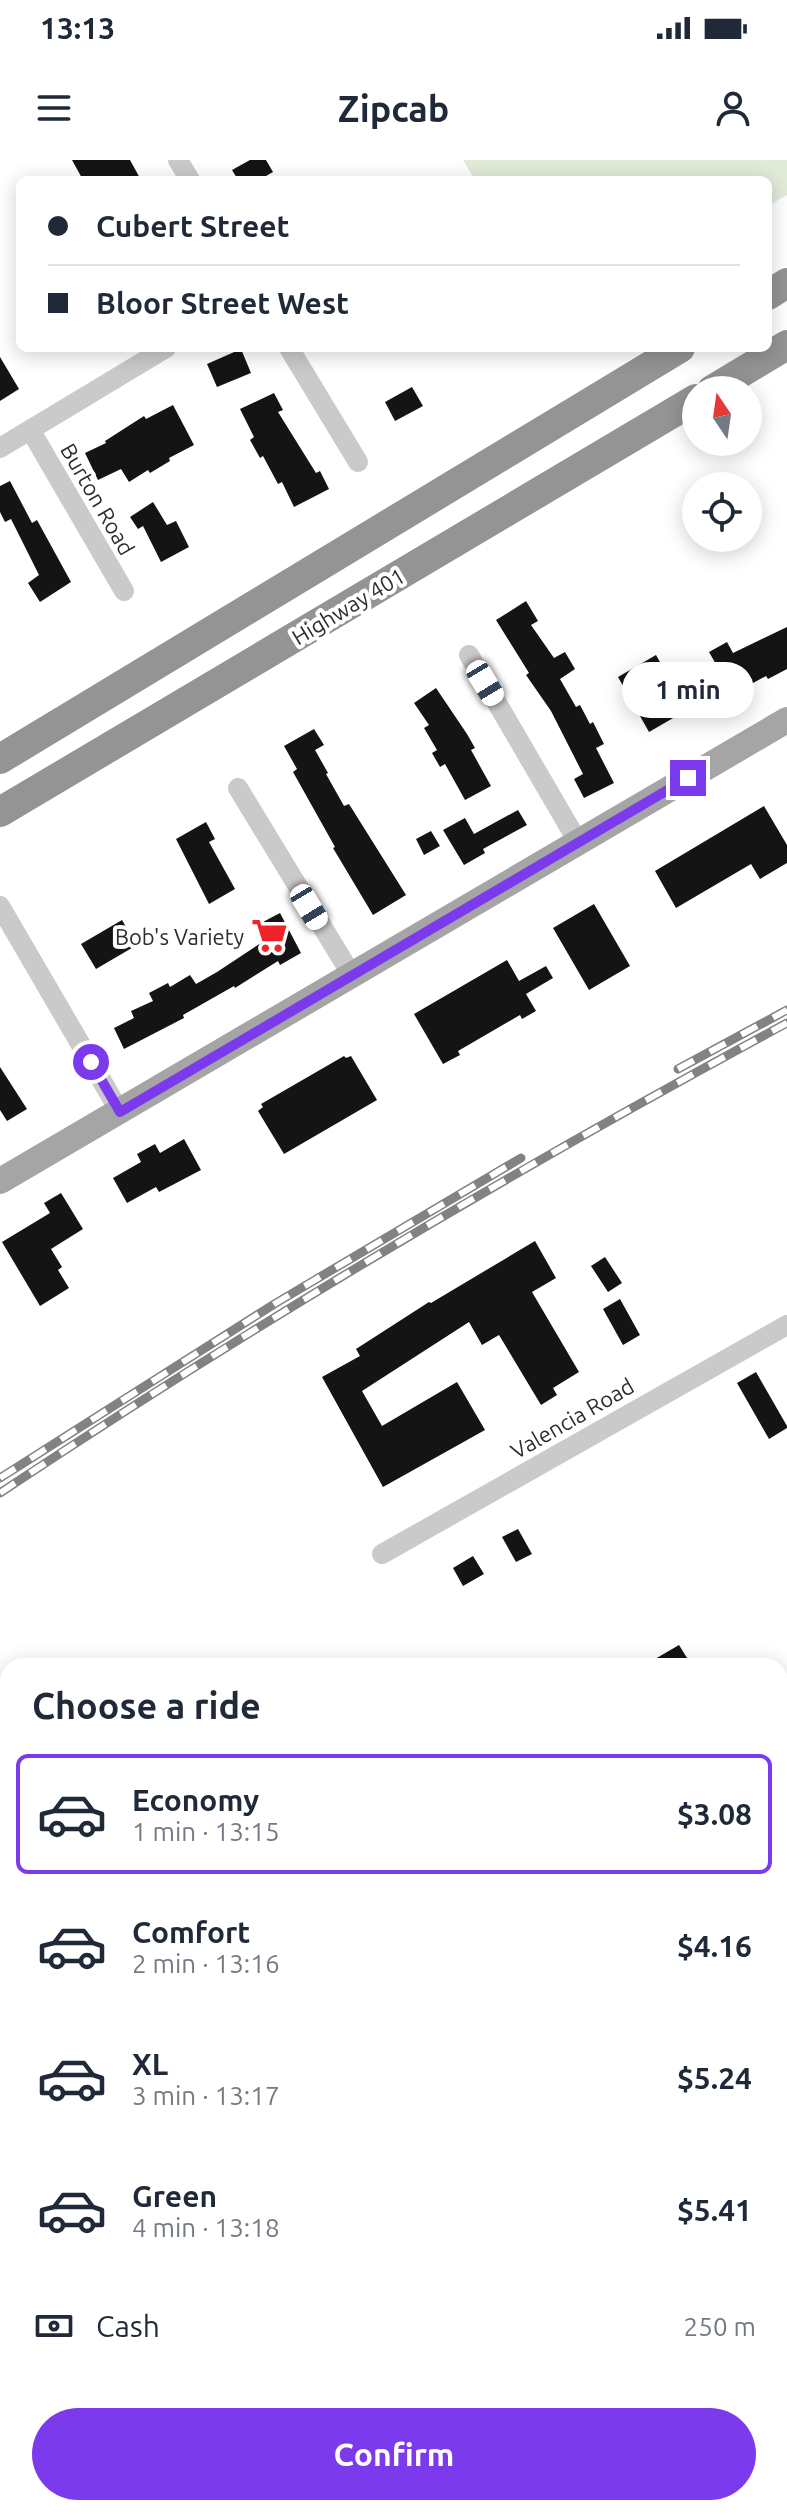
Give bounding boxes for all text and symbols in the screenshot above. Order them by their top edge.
text: 13:13 [40,11,115,45]
icon: menu [32,86,76,130]
icon: person [711,86,755,130]
text: Zipcab [338,88,449,129]
text: Cubert Street [96,209,290,243]
text: Bloor Street West [96,286,349,320]
north arrow [682,376,762,456]
map controls [682,376,762,552]
street label: Burton Road [56,439,140,559]
button: locate [682,472,762,552]
street label: Highway 401 [287,563,409,649]
car [462,656,508,710]
callout: 1 min [622,662,754,718]
text: 1 min [655,675,721,704]
route end [670,760,706,796]
car [286,880,332,934]
supermarket icon: Bob's Variety [251,917,289,955]
place label: Bob's Variety [115,924,244,949]
route start [73,1044,109,1080]
street label: Valencia Road [506,1373,638,1463]
text: Choose a ride [32,1685,261,1726]
icon: car [36,1778,108,1850]
text: Economy [132,1783,259,1817]
text: $3.08 [677,1797,752,1831]
text: 1 min · 13:15 [132,1817,280,1846]
icon: car [36,1910,108,1982]
text: Comfort [132,1915,250,1949]
text: $4.16 [677,1929,752,1963]
text: 2 min · 13:16 [132,1949,280,1978]
icon: car [36,2042,108,2114]
text: XL [132,2047,168,2081]
text: $5.24 [677,2061,752,2095]
text: 3 min · 13:17 [132,2081,280,2110]
icon: car [36,2174,108,2246]
text: Green [132,2179,217,2213]
text: $5.41 [677,2193,752,2227]
text: 4 min · 13:18 [132,2213,280,2242]
icon: cash [32,2304,76,2348]
text: Cash [96,2309,160,2343]
text: 250 m [684,2312,756,2341]
button: Confirm [32,2408,756,2500]

